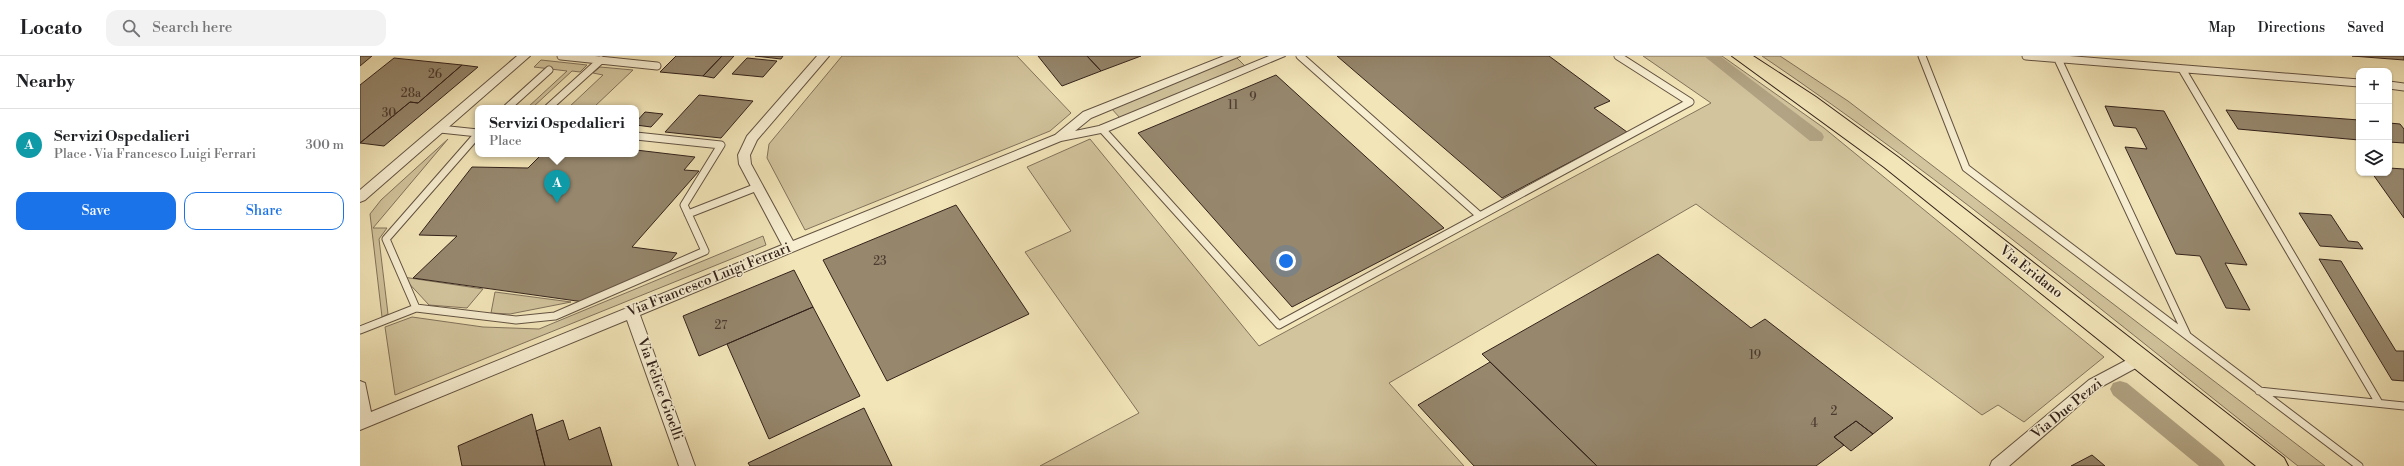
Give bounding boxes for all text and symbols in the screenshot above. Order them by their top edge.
search box [106,10,386,46]
text: Locato [20,16,82,40]
icon: search [120,17,142,39]
text: Search here [152,18,232,37]
text: Map [2208,19,2236,37]
text: Directions [2258,19,2325,37]
text: Saved [2347,19,2384,37]
house number: 26 [428,67,442,82]
map controls [2356,68,2392,176]
button: + [2356,68,2392,104]
text: Nearby [16,71,75,93]
house number: 28a [401,86,422,101]
house number: 9 [1249,90,1257,105]
house number: 11 [1228,98,1239,113]
button: − [2356,104,2392,140]
popup [475,105,639,157]
house number: 30 [382,106,396,121]
text: Servizi Ospedalieri [489,114,625,133]
text: Servizi Ospedalieri [54,127,190,146]
text: Place [489,133,522,149]
text: A [24,137,34,153]
text: 300 m [306,137,344,153]
button: layers [2356,140,2392,176]
text: Place · Via Francesco Luigi Ferrari [54,146,256,162]
pin: A [544,170,570,203]
button: Save [16,192,176,230]
button: Share [184,192,344,230]
street label: Via Francesco Luigi Ferrari [624,239,794,321]
street label: Via Eridano [1995,241,2066,302]
your location [1276,251,1296,271]
house number: 23 [873,254,887,269]
house number: 27 [715,318,727,333]
street label: Via Felice Gioelli [633,334,687,443]
house number: 19 [1749,348,1761,363]
street label: Via Due Pezzi [2027,375,2107,444]
house number: 2 [1831,404,1838,419]
house number: 4 [1810,416,1818,431]

